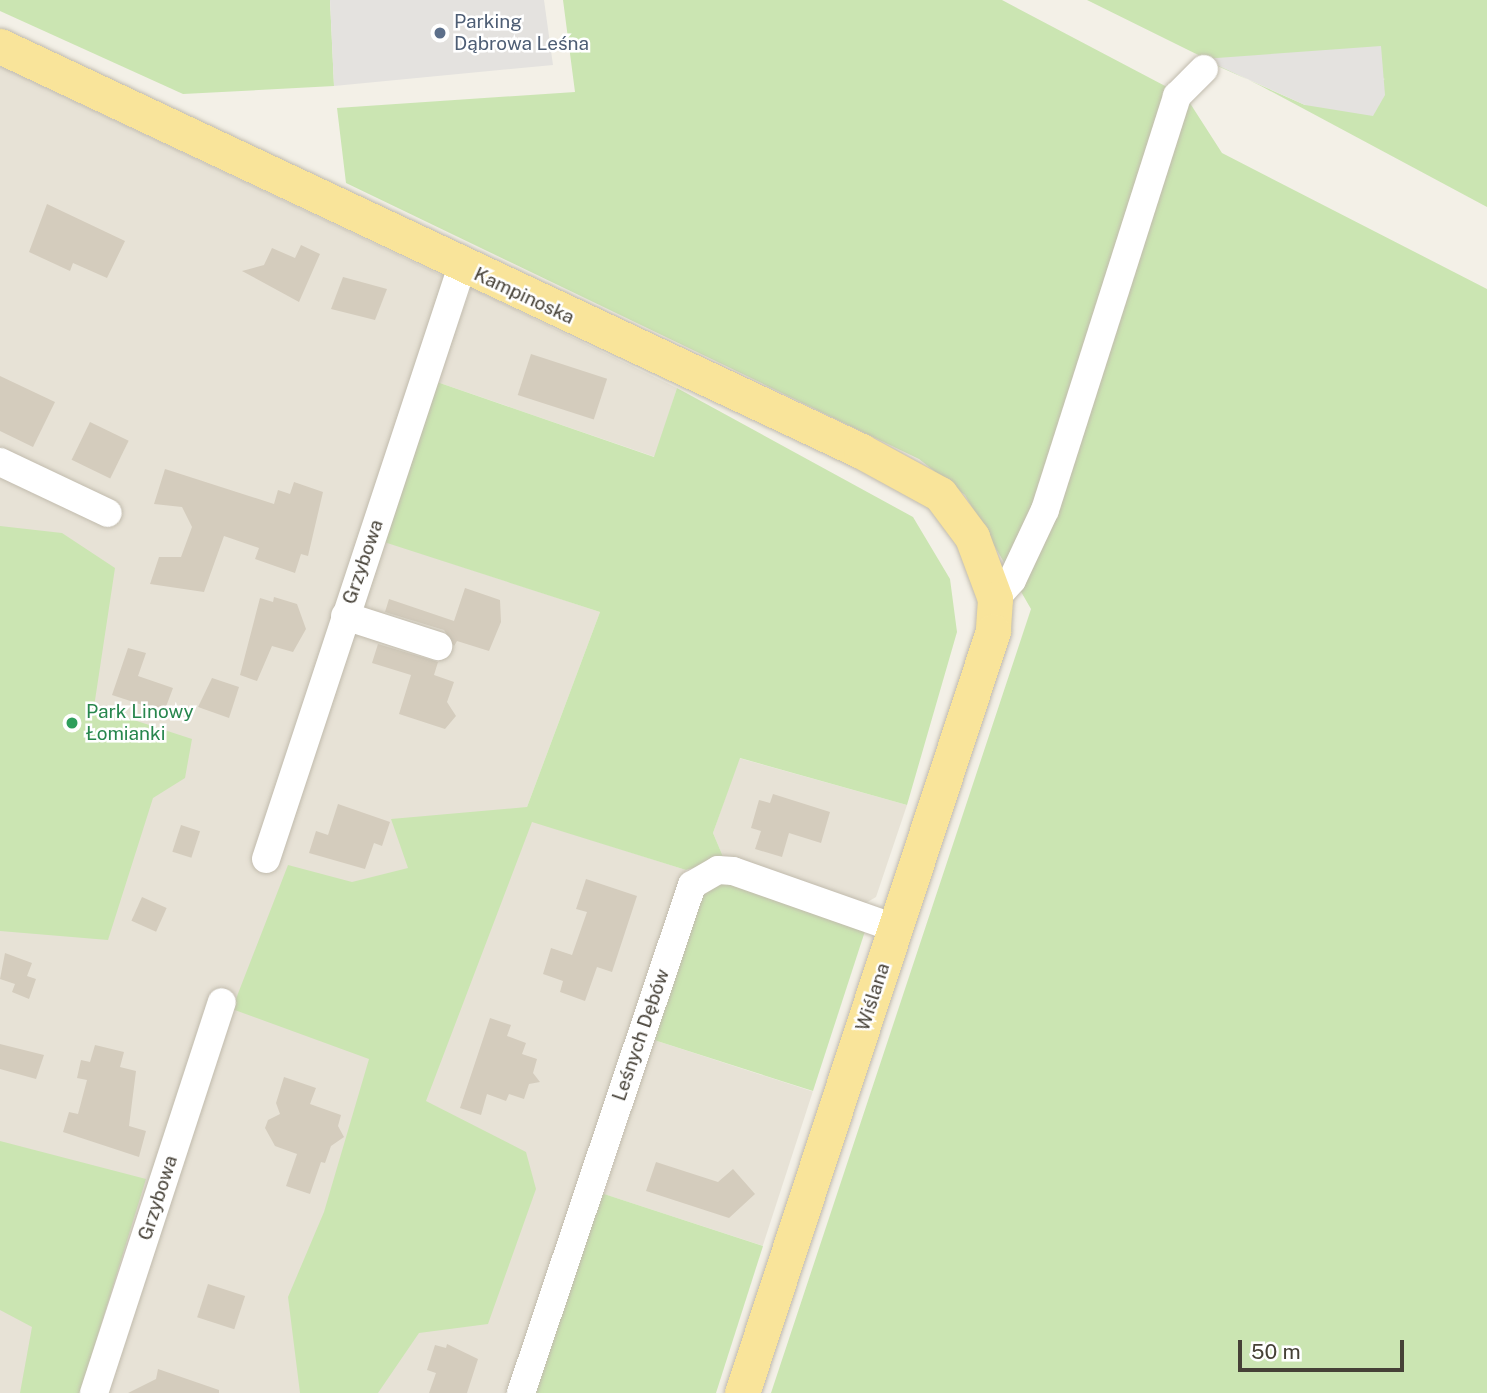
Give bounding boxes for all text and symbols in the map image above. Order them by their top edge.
place label: Parking Dąbrowa Leśna [454,11,589,55]
marker: Parking Dąbrowa Leśna [432,25,448,41]
street label: Kampinoska [470,263,578,329]
street label: Grzybowa [338,517,388,607]
place label: Park Linowy Łomianki [86,701,194,745]
marker: Park Linowy Łomianki [64,715,80,731]
street label: Wiślana [851,960,895,1034]
street label: Leśnych Dębów [608,966,674,1104]
street label: Grzybowa [134,1153,182,1243]
scale bar [1242,1326,1408,1370]
text: 50 m [1251,1339,1301,1364]

